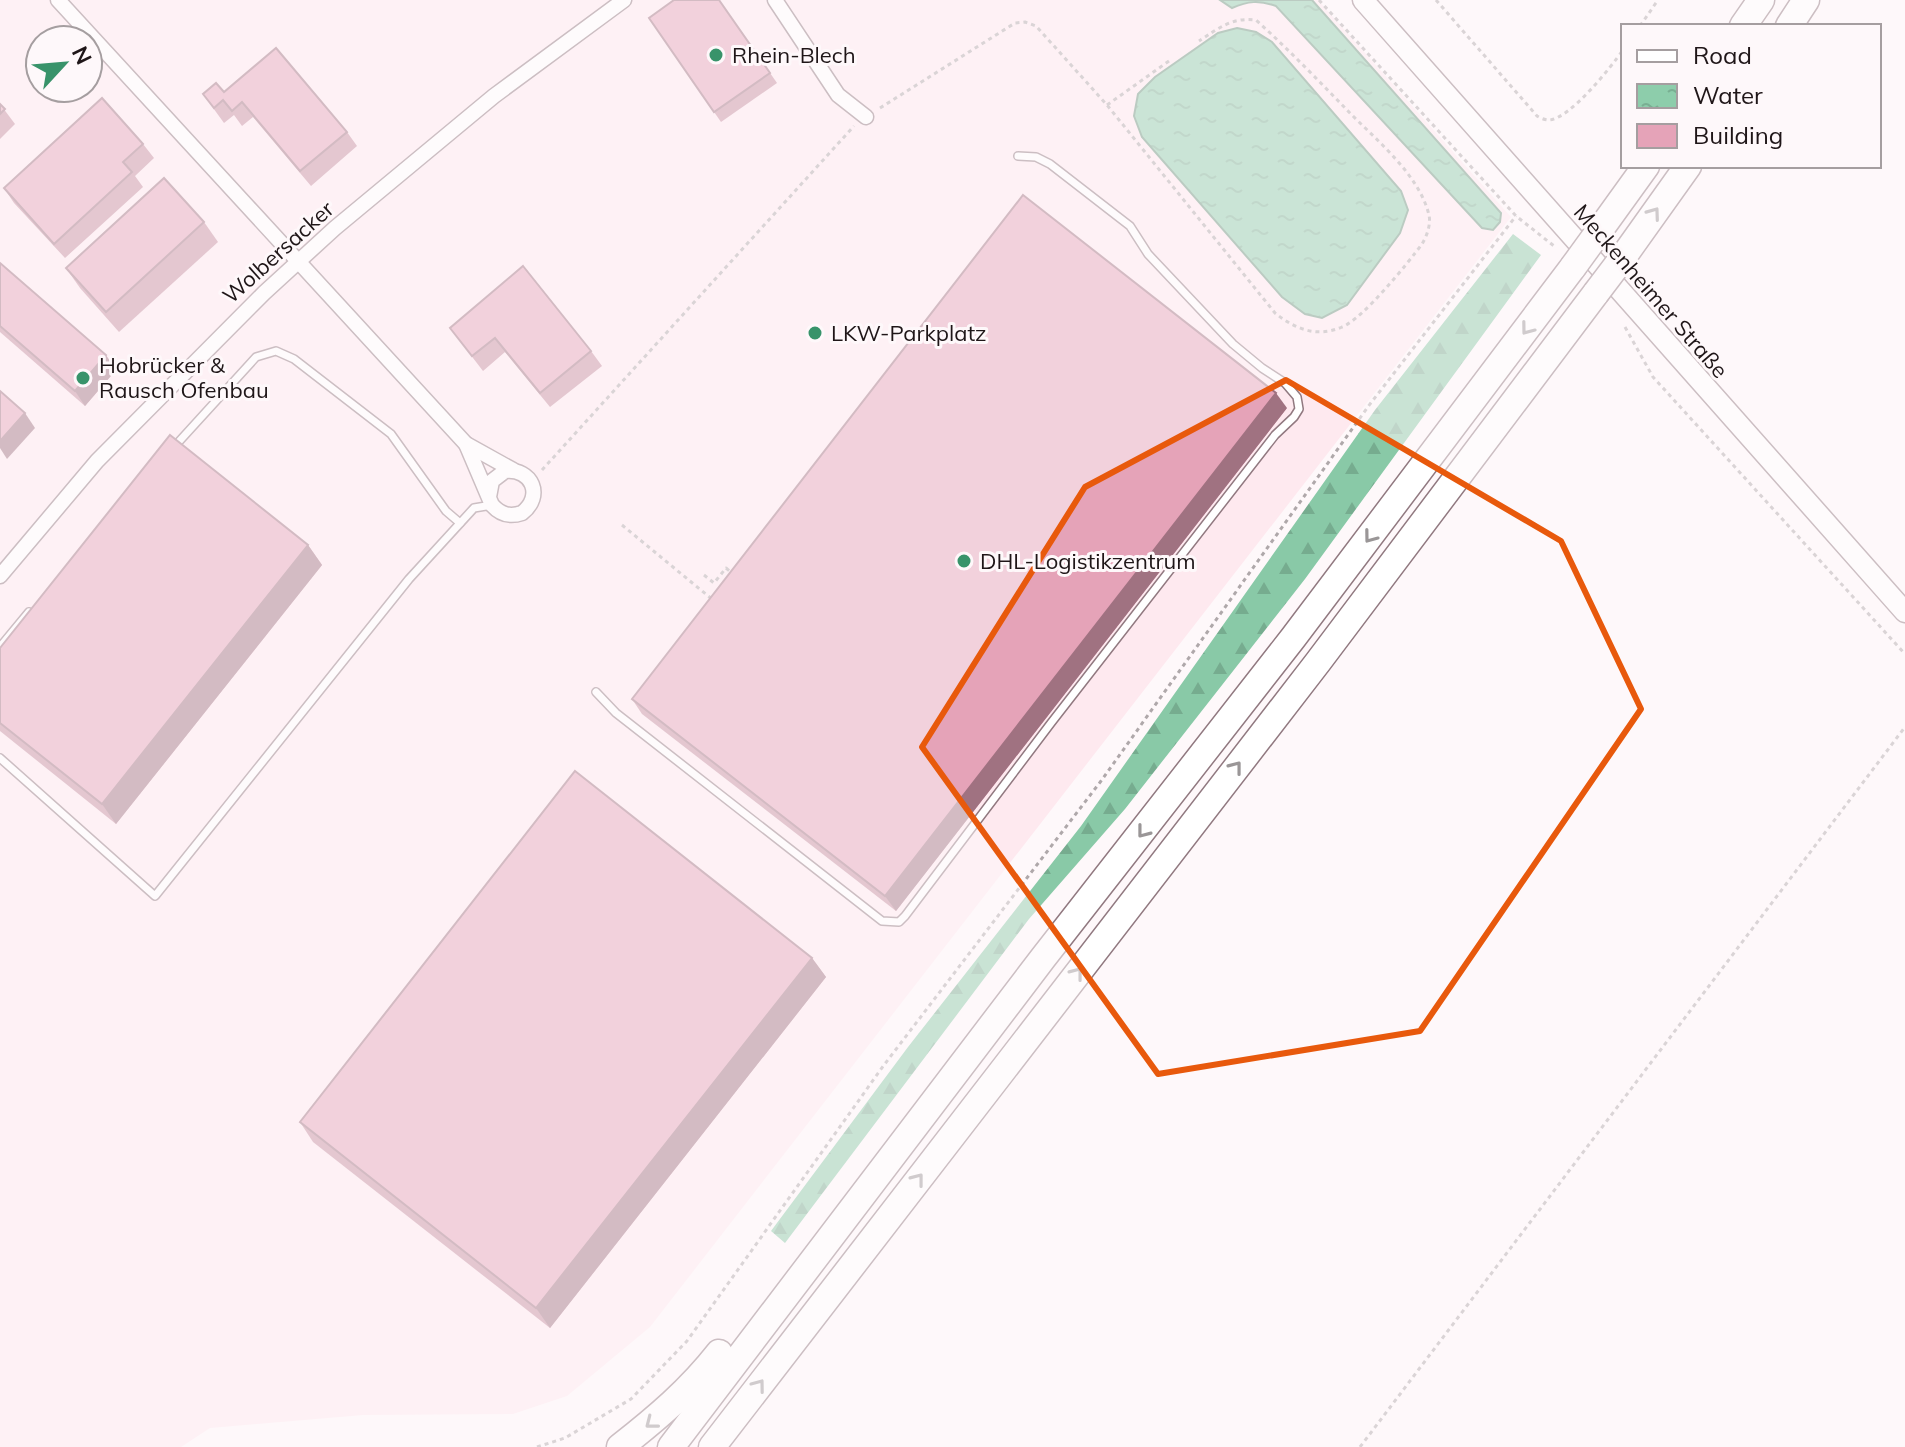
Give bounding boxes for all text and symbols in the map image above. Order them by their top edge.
north arrow [24,24,104,104]
legend [1621,24,1881,168]
text: Road [1693,40,1752,70]
place label: Rhein-Blech [732,41,856,69]
text: N [66,42,98,69]
marker: Rhein-Blech [707,46,725,64]
text: Water [1693,80,1763,110]
text: Building [1693,120,1783,150]
street label: Wolbersacker [217,195,339,309]
street label: Meckenheimer Straße [1568,198,1734,384]
one-way arrow [1645,207,1659,222]
place label: LKW-Parkplatz [831,319,987,347]
one-way arrow [1522,321,1536,335]
marker: LKW-Parkplatz [806,324,824,342]
place label: Hobrücker & Rausch Ofenbau [99,351,269,404]
marker: Hobrücker & Rausch Ofenbau [74,369,92,387]
one-way arrow [1366,528,1380,543]
place label: DHL-Logistikzentrum [980,547,1196,575]
marker: DHL-Logistikzentrum [955,552,973,570]
one-way arrow [1227,762,1241,776]
one-way arrow [1138,822,1153,837]
one-way arrow [1067,967,1081,982]
one-way arrow [908,1173,922,1187]
one-way arrow [750,1379,764,1393]
one-way arrow [645,1414,660,1428]

